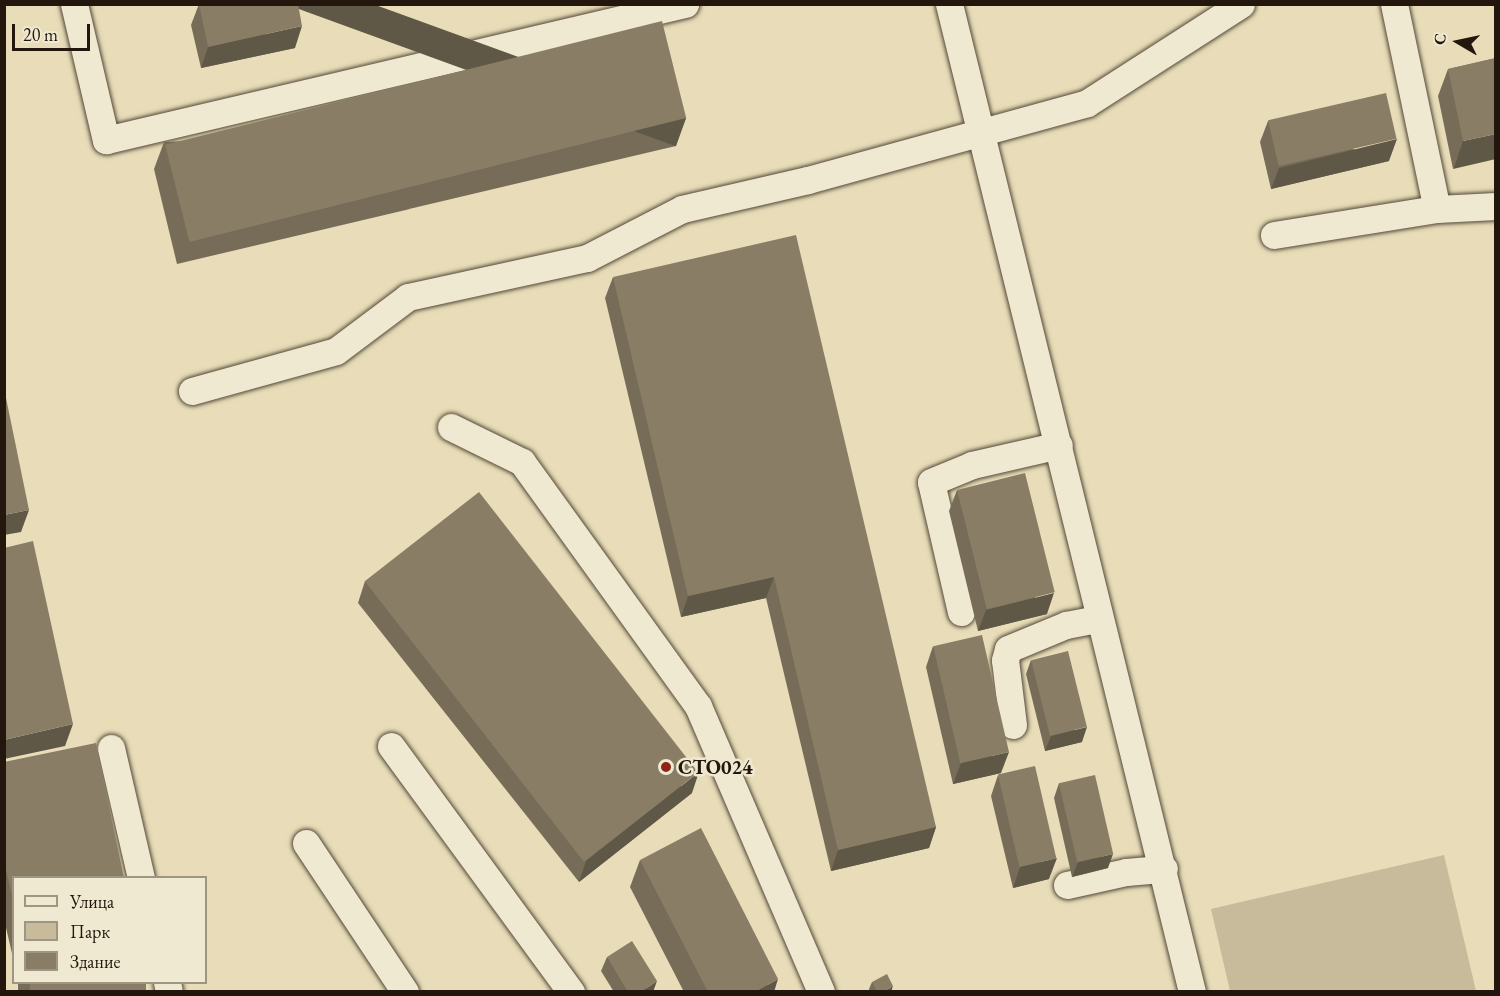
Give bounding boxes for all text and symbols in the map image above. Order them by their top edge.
scale bar [15,12,93,50]
north arrow [1428,12,1488,72]
text: 20 m [23,23,58,46]
text: С [1428,32,1451,46]
place label: СТО024 [678,755,753,779]
marker: СТО024 [659,760,673,774]
legend [12,876,207,984]
text: Улица [70,890,114,913]
text: Парк [70,920,110,943]
text: Здание [70,950,120,973]

